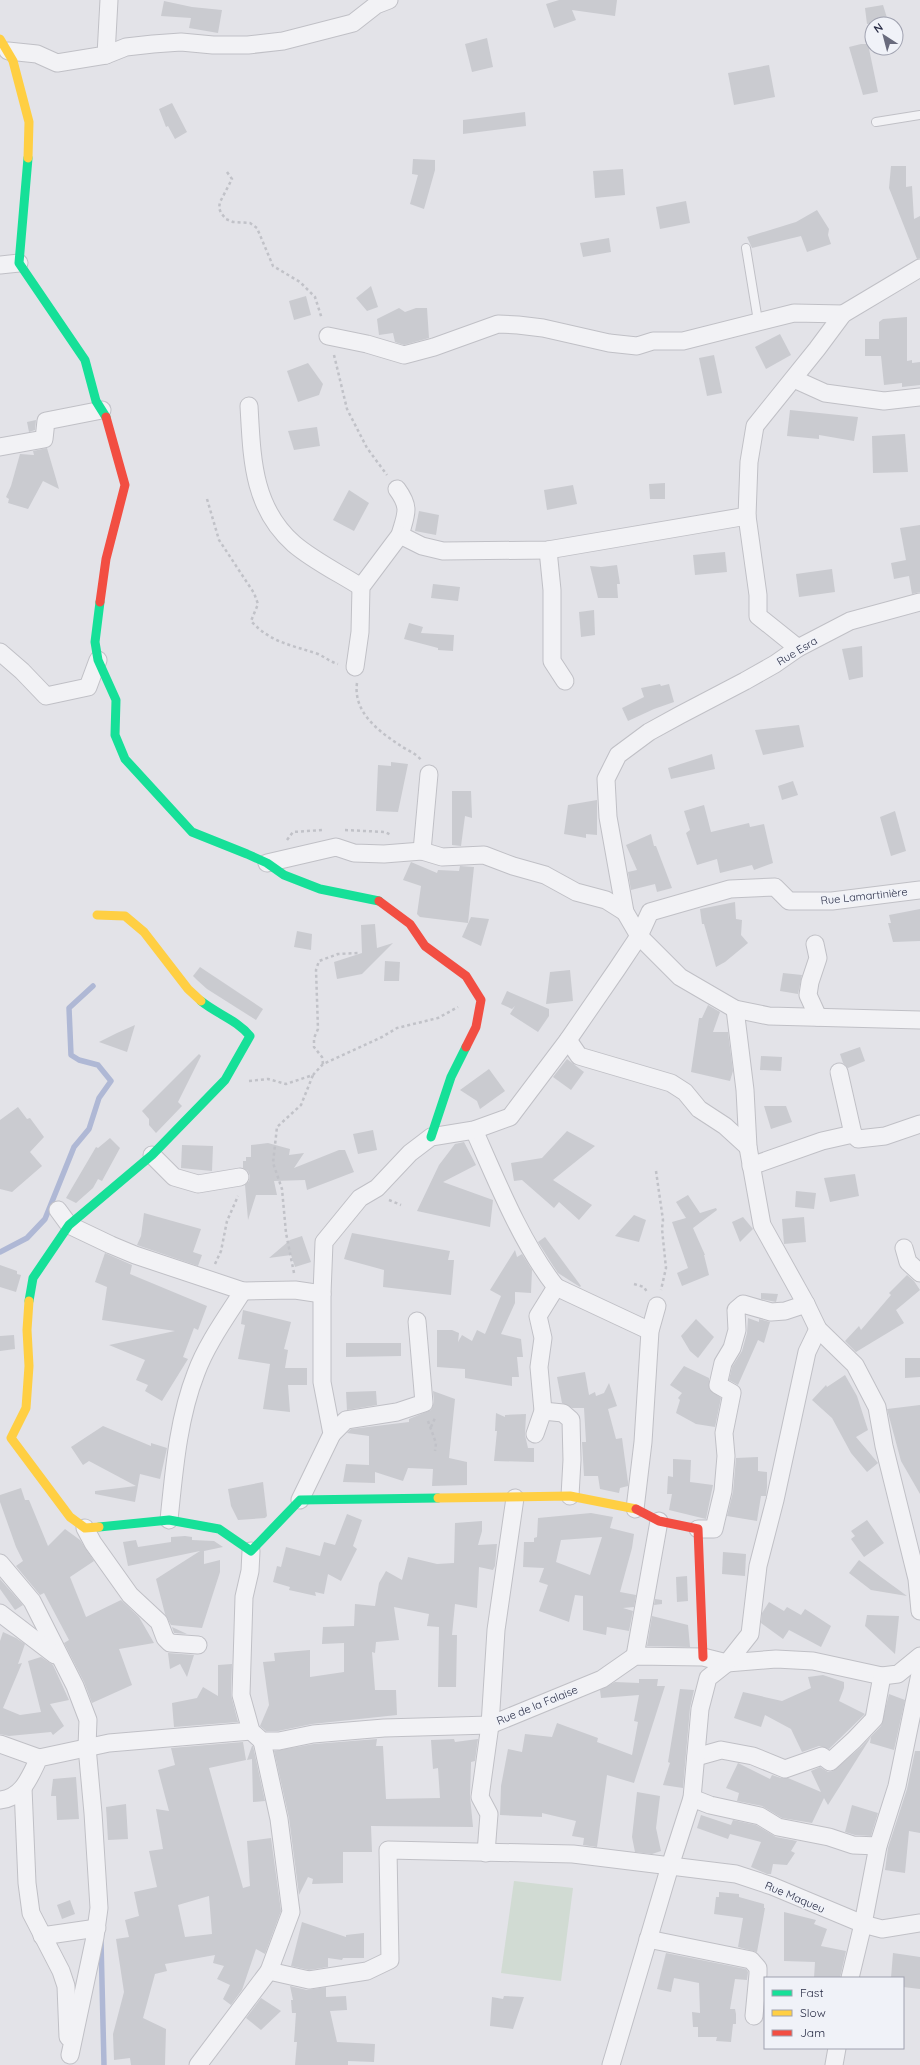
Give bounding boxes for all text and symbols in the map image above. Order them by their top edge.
north arrow [864,16,904,56]
text: N [871,20,886,36]
street label: Rue Esra [774,633,820,669]
street label: Rue Lamartinière [820,884,908,908]
street label: Rue de la Falaise [494,1682,580,1728]
street label: Rue Maqueu [763,1878,827,1916]
legend [764,1977,904,2049]
text: Fast [800,1985,824,2000]
text: Slow [800,2005,826,2020]
text: Jam [800,2025,825,2040]

